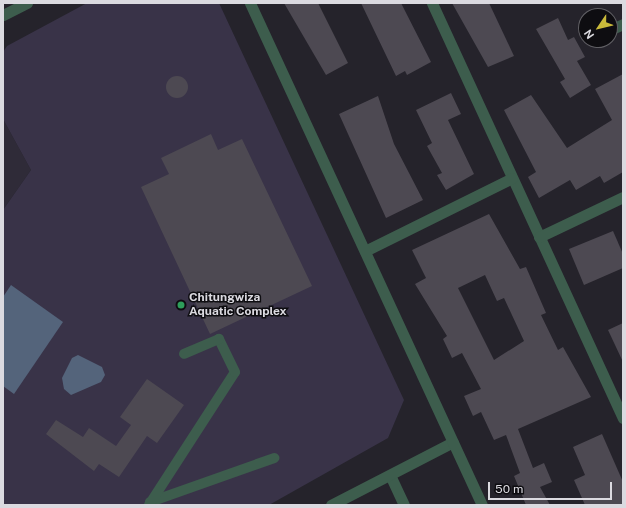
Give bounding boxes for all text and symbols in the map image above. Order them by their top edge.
north arrow [578,8,618,48]
text: N [582,27,596,41]
place label: Chitungwiza Aquatic Complex [189,291,287,319]
marker: Chitungwiza Aquatic Complex [176,300,186,310]
scale bar [490,474,614,500]
text: 50 m [495,482,523,496]

